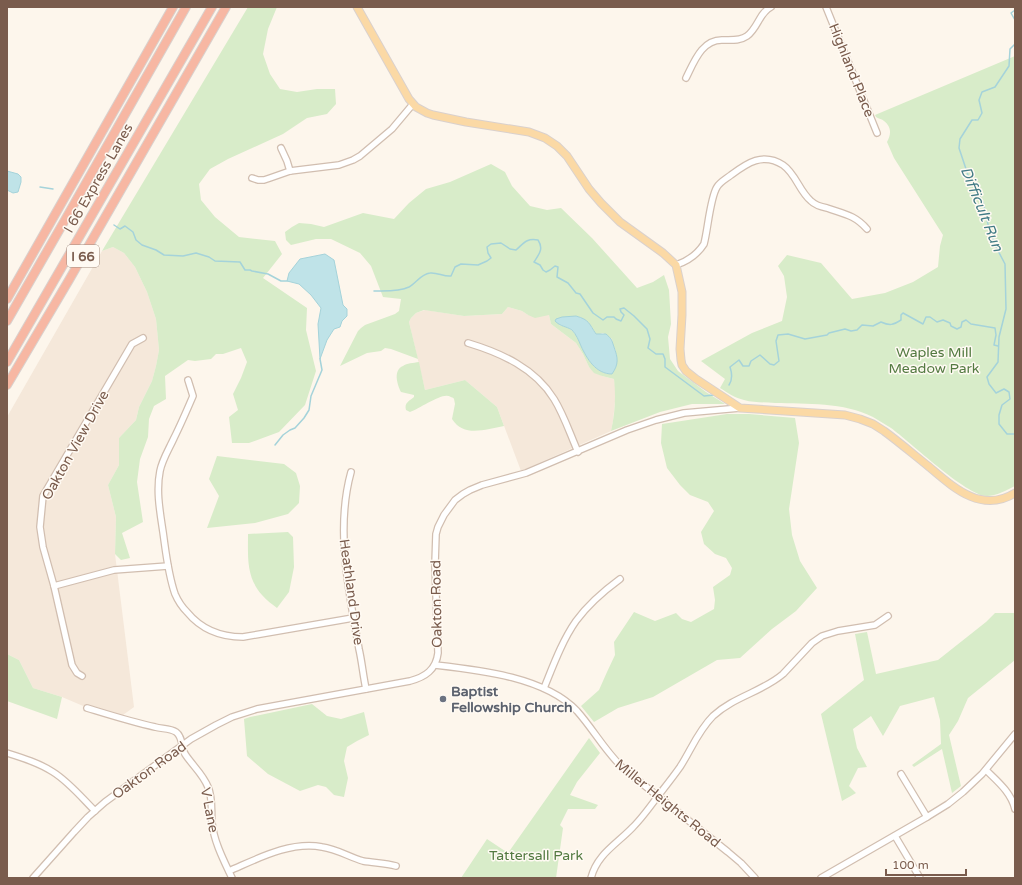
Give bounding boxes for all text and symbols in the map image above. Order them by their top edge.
street label: Highland Place [825,21,878,120]
street label: I 66 Express Lanes [60,120,137,236]
water label: Difficult Run [957,164,1007,255]
road number: I 66 [67,245,99,267]
park label: Waples Mill Meadow Park [889,344,980,377]
street label: Oakton View Drive [38,387,113,503]
street label: Heathland Drive [336,538,367,646]
street label: Oakton Road [427,560,446,648]
place label: Baptist Fellowship Church [451,683,572,716]
marker: Baptist Fellowship Church [438,694,448,704]
street label: Oakton Road [109,738,190,803]
street label: Miller Heights Road [612,756,724,851]
street label: V Lane [197,786,222,834]
park label: Tattersall Park [489,847,583,864]
scale bar [886,851,966,877]
text: 100 m [892,858,929,872]

